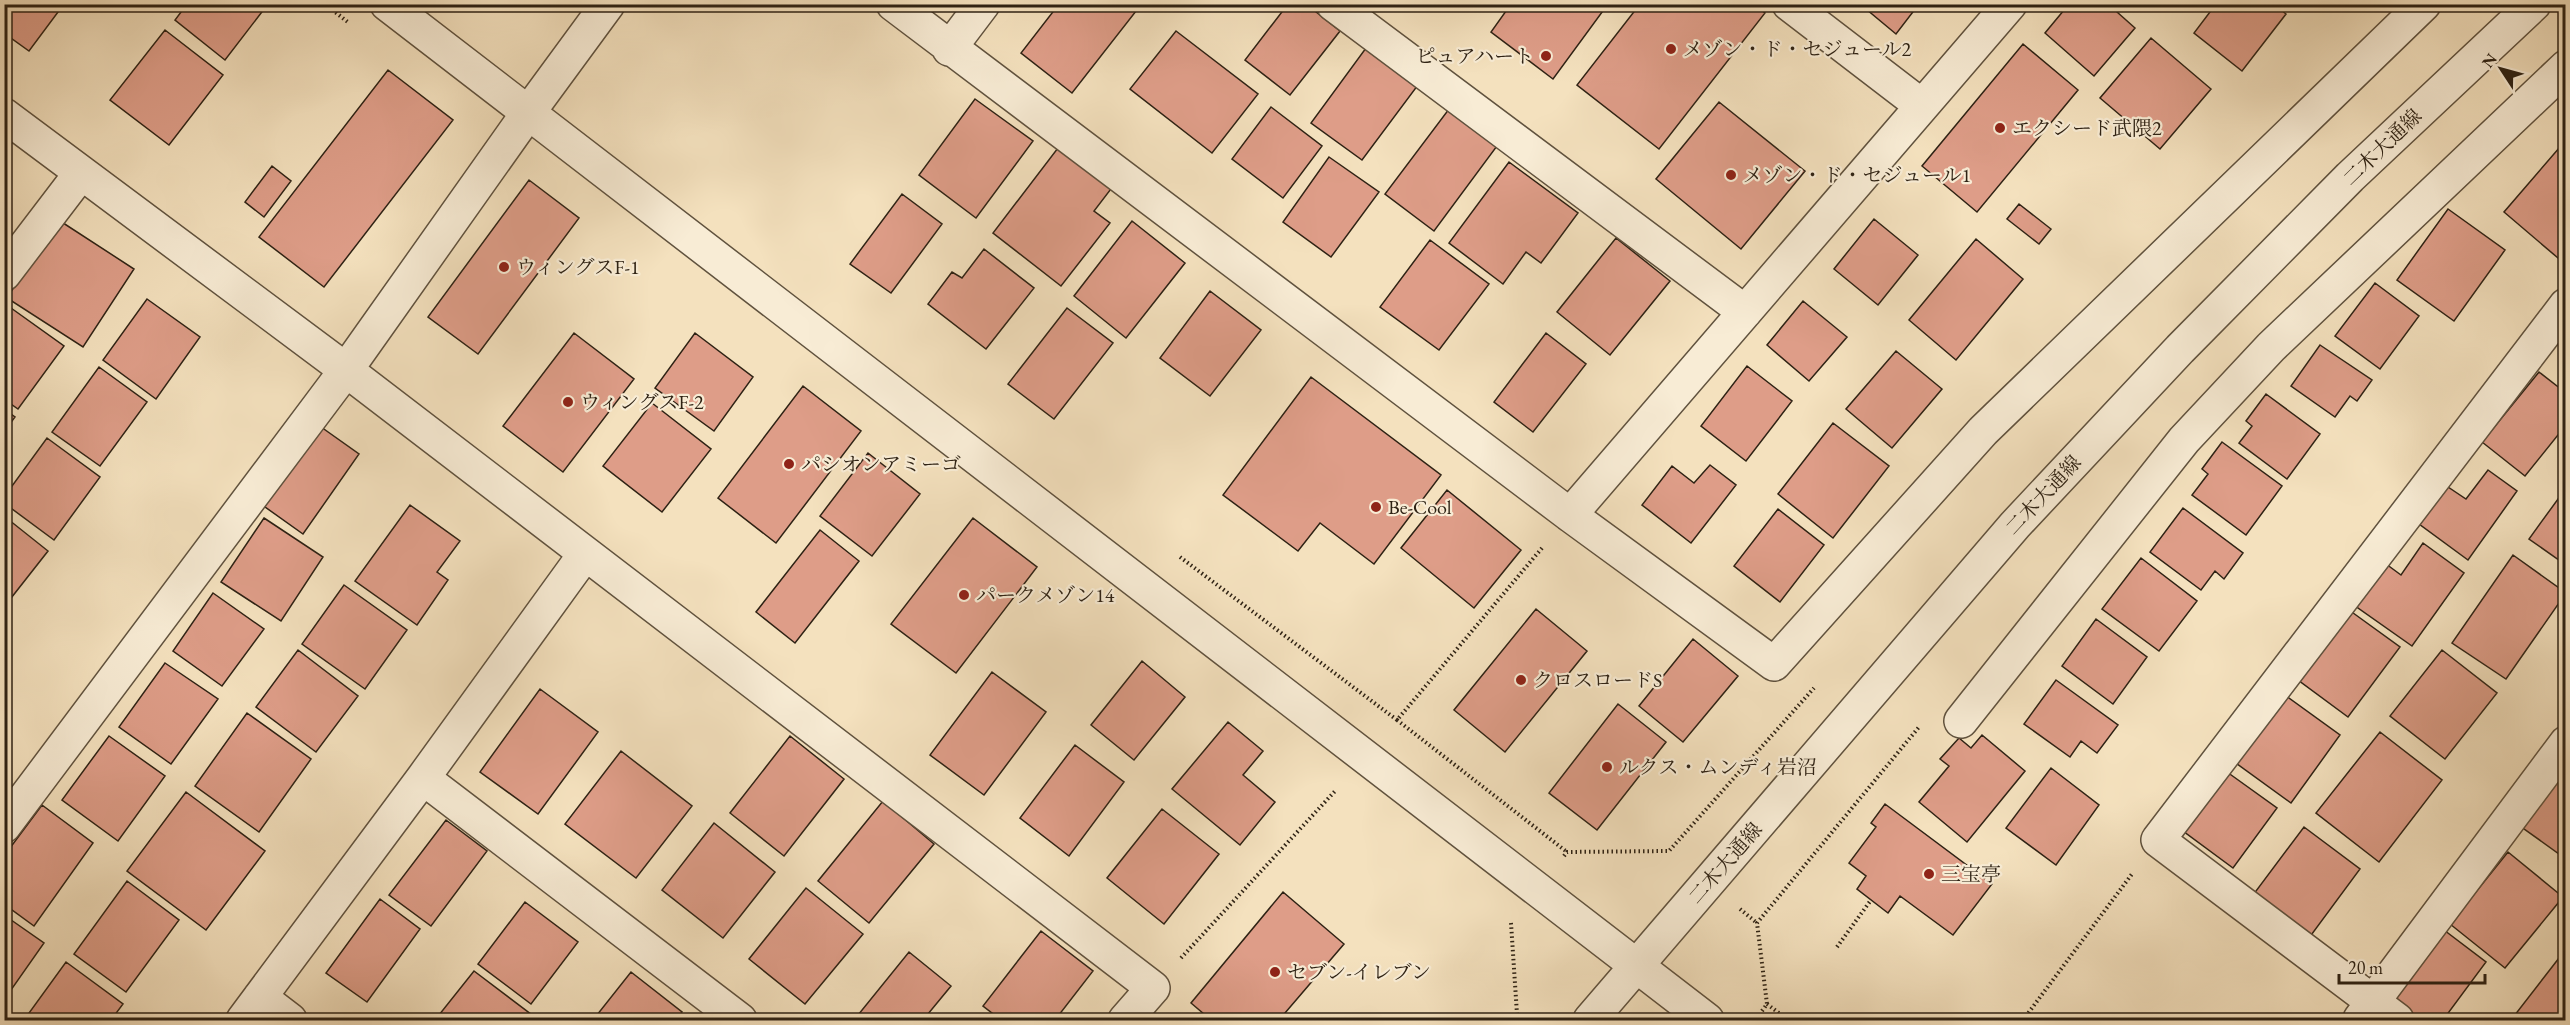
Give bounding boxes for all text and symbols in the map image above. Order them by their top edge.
place label: メゾン・ド・セジュール2 [1683,36,1912,62]
north arrow [2471,39,2531,99]
marker: メゾン・ド・セジュール2 [1664,42,1678,56]
place label: ピュアハート [1416,43,1534,69]
marker: ピュアハート [1539,49,1553,63]
text: N [2477,49,2502,72]
street label: 二木大通線 [2337,103,2427,191]
place label: エクシード武隈2 [2012,115,2162,141]
marker: エクシード武隈2 [1993,121,2007,135]
place label: メゾン・ド・セジュール1 [1743,162,1971,188]
marker: メゾン・ド・セジュール1 [1724,168,1738,182]
place label: ウィングスF-1 [516,254,640,280]
marker: ウィングスF-1 [497,260,511,274]
place label: ウィングスF-2 [580,389,704,415]
marker: ウィングスF-2 [561,395,575,409]
street label: 二木大通線 [1999,450,2087,540]
place label: パシオンアミーゴ [801,451,961,477]
marker: パシオンアミーゴ [782,457,796,471]
place label: Be-Cool [1388,494,1452,520]
marker: Be-Cool [1369,500,1383,514]
place label: パークメゾン14 [976,582,1115,608]
marker: パークメゾン14 [957,588,971,602]
place label: クロスロードS [1533,667,1662,693]
marker: クロスロードS [1514,673,1528,687]
place label: ルクス・ムンディ岩沼 [1619,754,1817,780]
marker: ルクス・ムンディ岩沼 [1600,760,1614,774]
street label: 二木大通線 [1682,817,1768,909]
place label: 三宝亭 [1941,861,2001,887]
marker: 三宝亭 [1922,867,1936,881]
scale bar [2339,947,2484,985]
text: 20 m [2348,956,2383,979]
place label: セブン-イレブン [1287,959,1431,985]
marker: セブン-イレブン [1268,965,1282,979]

